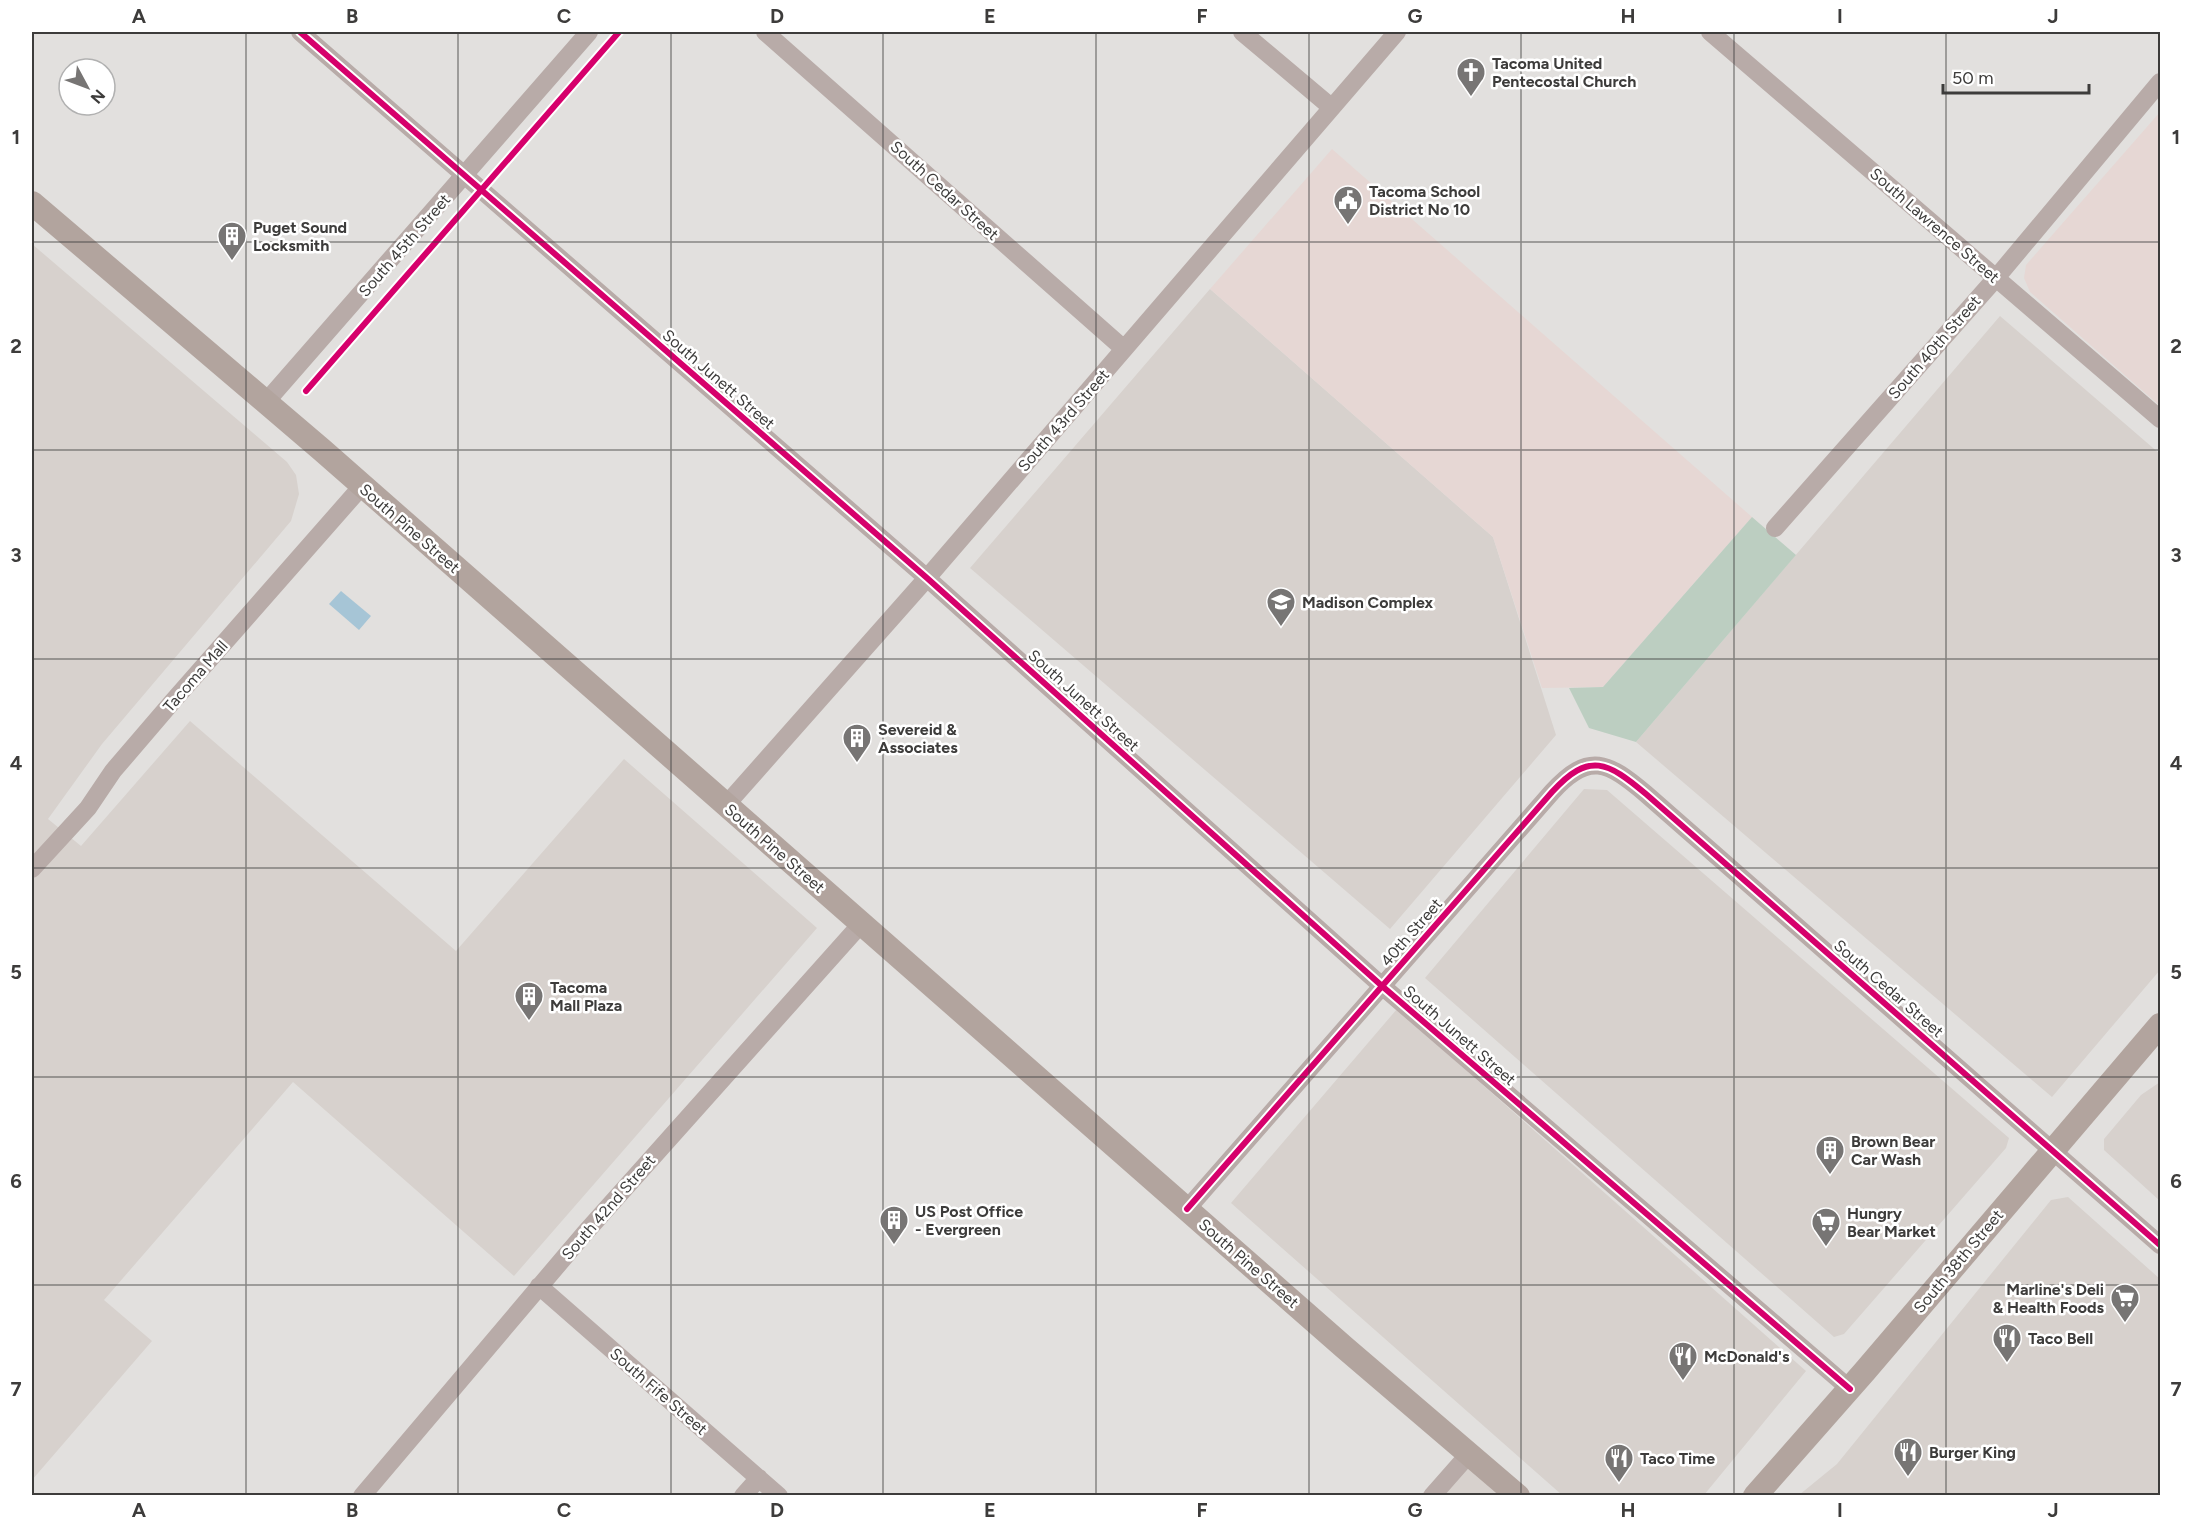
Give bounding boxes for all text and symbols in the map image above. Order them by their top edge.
text: A [132,4,147,28]
text: B [346,4,358,28]
text: C [557,4,571,28]
text: D [770,4,784,28]
text: E [984,4,996,28]
text: F [1196,4,1208,28]
text: G [1408,4,1423,28]
text: H [1621,4,1636,28]
text: I [1837,4,1843,28]
text: J [2047,4,2059,28]
place label: Tacoma United Pentecostal Church [1492,54,1636,91]
church icon: Tacoma United Pentecostal Church [1455,56,1487,98]
north arrow [57,57,117,117]
scale bar [1943,57,2088,95]
text: 50 m [1952,67,1994,89]
text: N [87,86,109,107]
text: 1 [12,125,20,149]
text: 1 [2172,125,2180,149]
street label: South Cedar Street [887,137,1003,244]
street label: South Lawrence Street [1866,164,2003,287]
place label: Tacoma School District No 10 [1369,182,1480,219]
public building icon: Tacoma School District No 10 [1332,184,1364,226]
street label: South 45th Street [355,190,454,301]
place label: Puget Sound Locksmith [253,218,347,255]
building icon: Puget Sound Locksmith [216,220,248,262]
street label: South 40th Street [1884,292,1984,403]
street label: South Junett Street [659,325,779,433]
text: 2 [10,334,22,358]
text: 2 [2170,334,2182,358]
street label: South 43rd Street [1014,365,1113,475]
street label: South Pine Street [356,480,464,577]
text: 3 [10,543,22,567]
text: 3 [2170,543,2182,567]
school or university icon: Madison Complex [1265,586,1297,628]
place label: Madison Complex [1302,593,1434,612]
street label: Tacoma Mall [159,637,232,716]
street label: South Junett Street [1024,646,1143,755]
place label: Severeid & Associates [878,720,958,757]
building icon: Severeid & Associates [841,722,873,764]
text: 4 [10,751,23,775]
text: 4 [2170,751,2183,775]
street label: South Pine Street [721,800,829,897]
street label: 40th Street [1377,894,1446,970]
street label: South Cedar Street [1830,936,1947,1041]
text: 5 [10,960,22,984]
text: 5 [2170,960,2182,984]
place label: Tacoma Mall Plaza [550,978,622,1015]
building icon: Tacoma Mall Plaza [513,980,545,1022]
street label: South Junett Street [1400,981,1520,1089]
place label: Brown Bear Car Wash [1851,1132,1935,1169]
building icon: Brown Bear Car Wash [1814,1134,1846,1176]
street label: South 42nd Street [558,1151,659,1264]
text: 6 [10,1169,22,1193]
text: 6 [2170,1169,2182,1193]
place label: US Post Office - Evergreen [915,1202,1023,1239]
building icon: US Post Office - Evergreen [878,1204,910,1246]
place label: Hungry Bear Market [1847,1204,1936,1241]
supermarket icon: Hungry Bear Market [1810,1206,1842,1248]
street label: South 38th Street [1910,1206,2007,1317]
street label: South Pine Street [1195,1215,1303,1312]
place label: Marline's Deli & Health Foods [1993,1280,2105,1317]
supermarket icon: Marline's Deli & Health Foods [2109,1282,2141,1324]
restaurant icon: Taco Bell [1991,1322,2023,1364]
place label: Taco Bell [2028,1329,2093,1348]
restaurant icon: McDonald's [1667,1340,1699,1382]
street label: South Fife Street [606,1344,711,1439]
place label: McDonald's [1704,1347,1790,1366]
text: 7 [10,1377,22,1401]
text: 7 [2170,1377,2182,1401]
restaurant icon: Burger King [1892,1436,1924,1478]
restaurant icon: Taco Time [1603,1442,1635,1484]
place label: Burger King [1929,1443,2016,1462]
place label: Taco Time [1640,1449,1715,1468]
text: A [132,1498,147,1522]
text: B [346,1498,358,1522]
text: C [557,1498,571,1522]
text: D [770,1498,784,1522]
text: E [984,1498,996,1522]
text: F [1196,1498,1208,1522]
text: G [1408,1498,1423,1522]
text: H [1621,1498,1636,1522]
text: I [1837,1498,1843,1522]
text: J [2047,1498,2059,1522]

